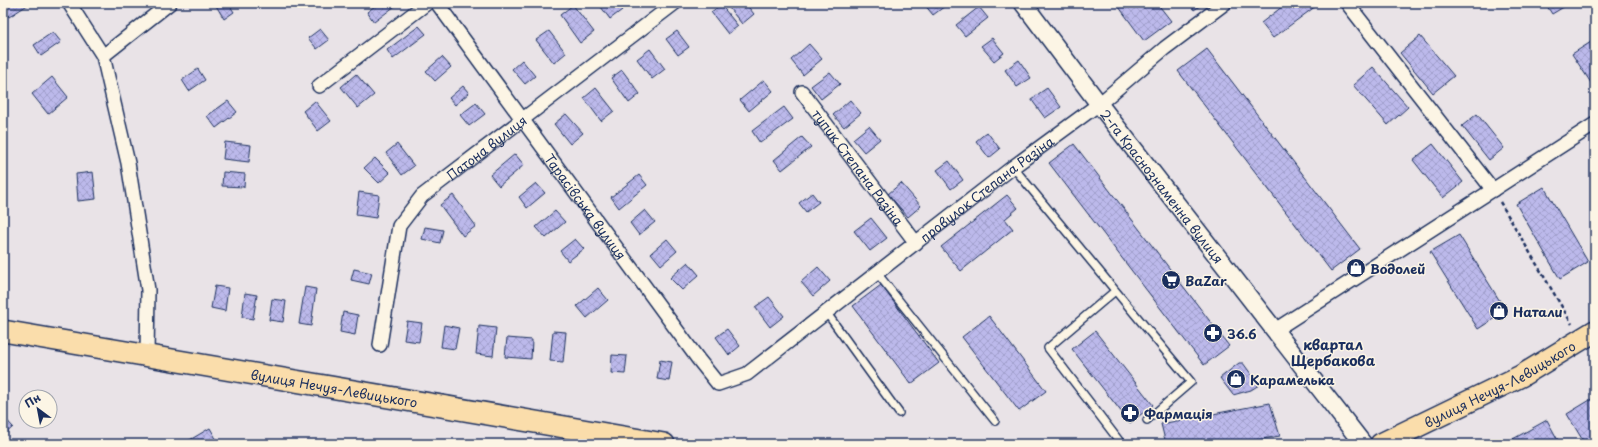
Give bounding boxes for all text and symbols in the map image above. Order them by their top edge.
street label: тупик Степана Разіна [809,105,909,230]
street label: 2-га Краснознаменна вулиця [1097,105,1229,267]
street label: Патона вулиця [442,110,530,184]
street label: провулок Степана Разіна [915,130,1058,246]
street label: Тарасівська вулиця [541,149,631,263]
shop icon: Водолей [1345,257,1367,279]
place label: Водолей [1370,259,1426,278]
supermarket icon: BaZar [1160,269,1182,291]
place label: BaZar [1185,271,1227,290]
shop icon: Натали [1488,300,1510,322]
place label: Натали [1513,302,1563,321]
pharmacy icon: 36.6 [1202,322,1224,344]
place label: 36.6 [1227,324,1257,343]
district label: квартал Щербакова [1291,334,1376,371]
street label: вулиця Нечуя-Левицького [1421,336,1579,431]
street label: вулиця Нечуя-Левицького [249,364,419,411]
shop icon: Карамелька [1225,368,1247,390]
place label: Карамелька [1250,370,1335,389]
north arrow [18,389,58,429]
text: Пн [21,389,44,412]
pharmacy icon: Фармація [1119,402,1141,424]
place label: Фармація [1144,404,1213,423]

